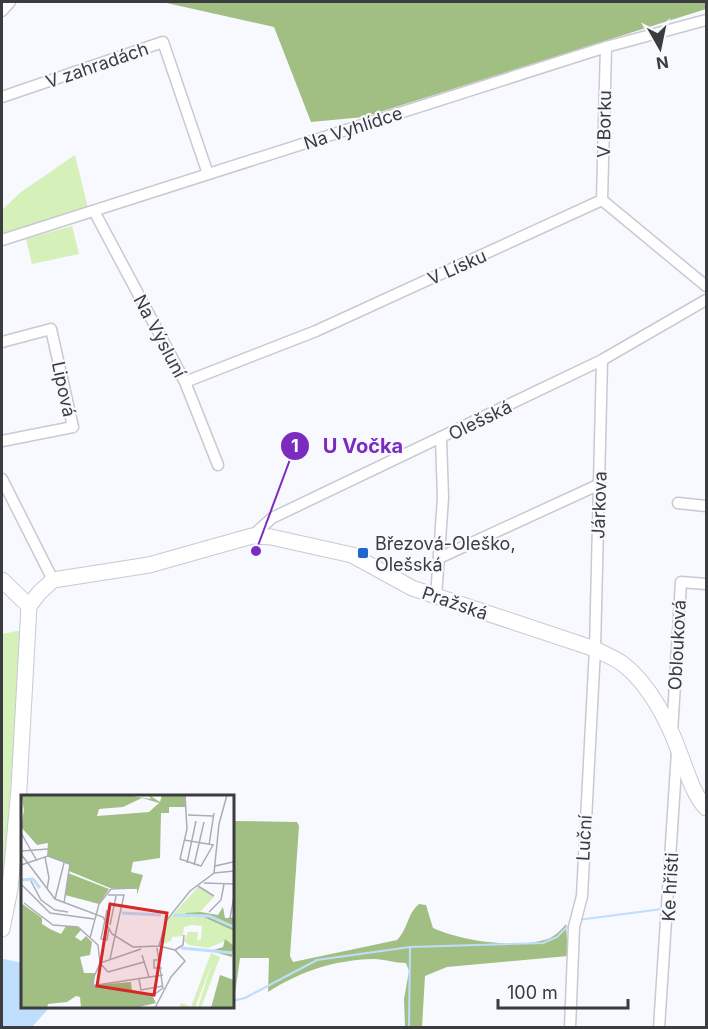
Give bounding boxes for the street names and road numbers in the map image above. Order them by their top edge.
street label: V zahradách [43,38,151,92]
street label: V Borku [593,90,615,158]
street label: Na Vyhlídce [301,102,405,154]
street label: V Lísku [424,245,490,289]
street label: Na Výsluní [129,291,191,382]
street label: Lipová [48,359,80,419]
street label: Olešská [445,396,515,444]
street label: Járkova [587,471,611,539]
street label: Pražská [420,582,490,624]
street label: Oblouková [664,599,690,691]
street label: Luční [572,814,596,862]
street label: Ke hřišti [658,852,682,922]

